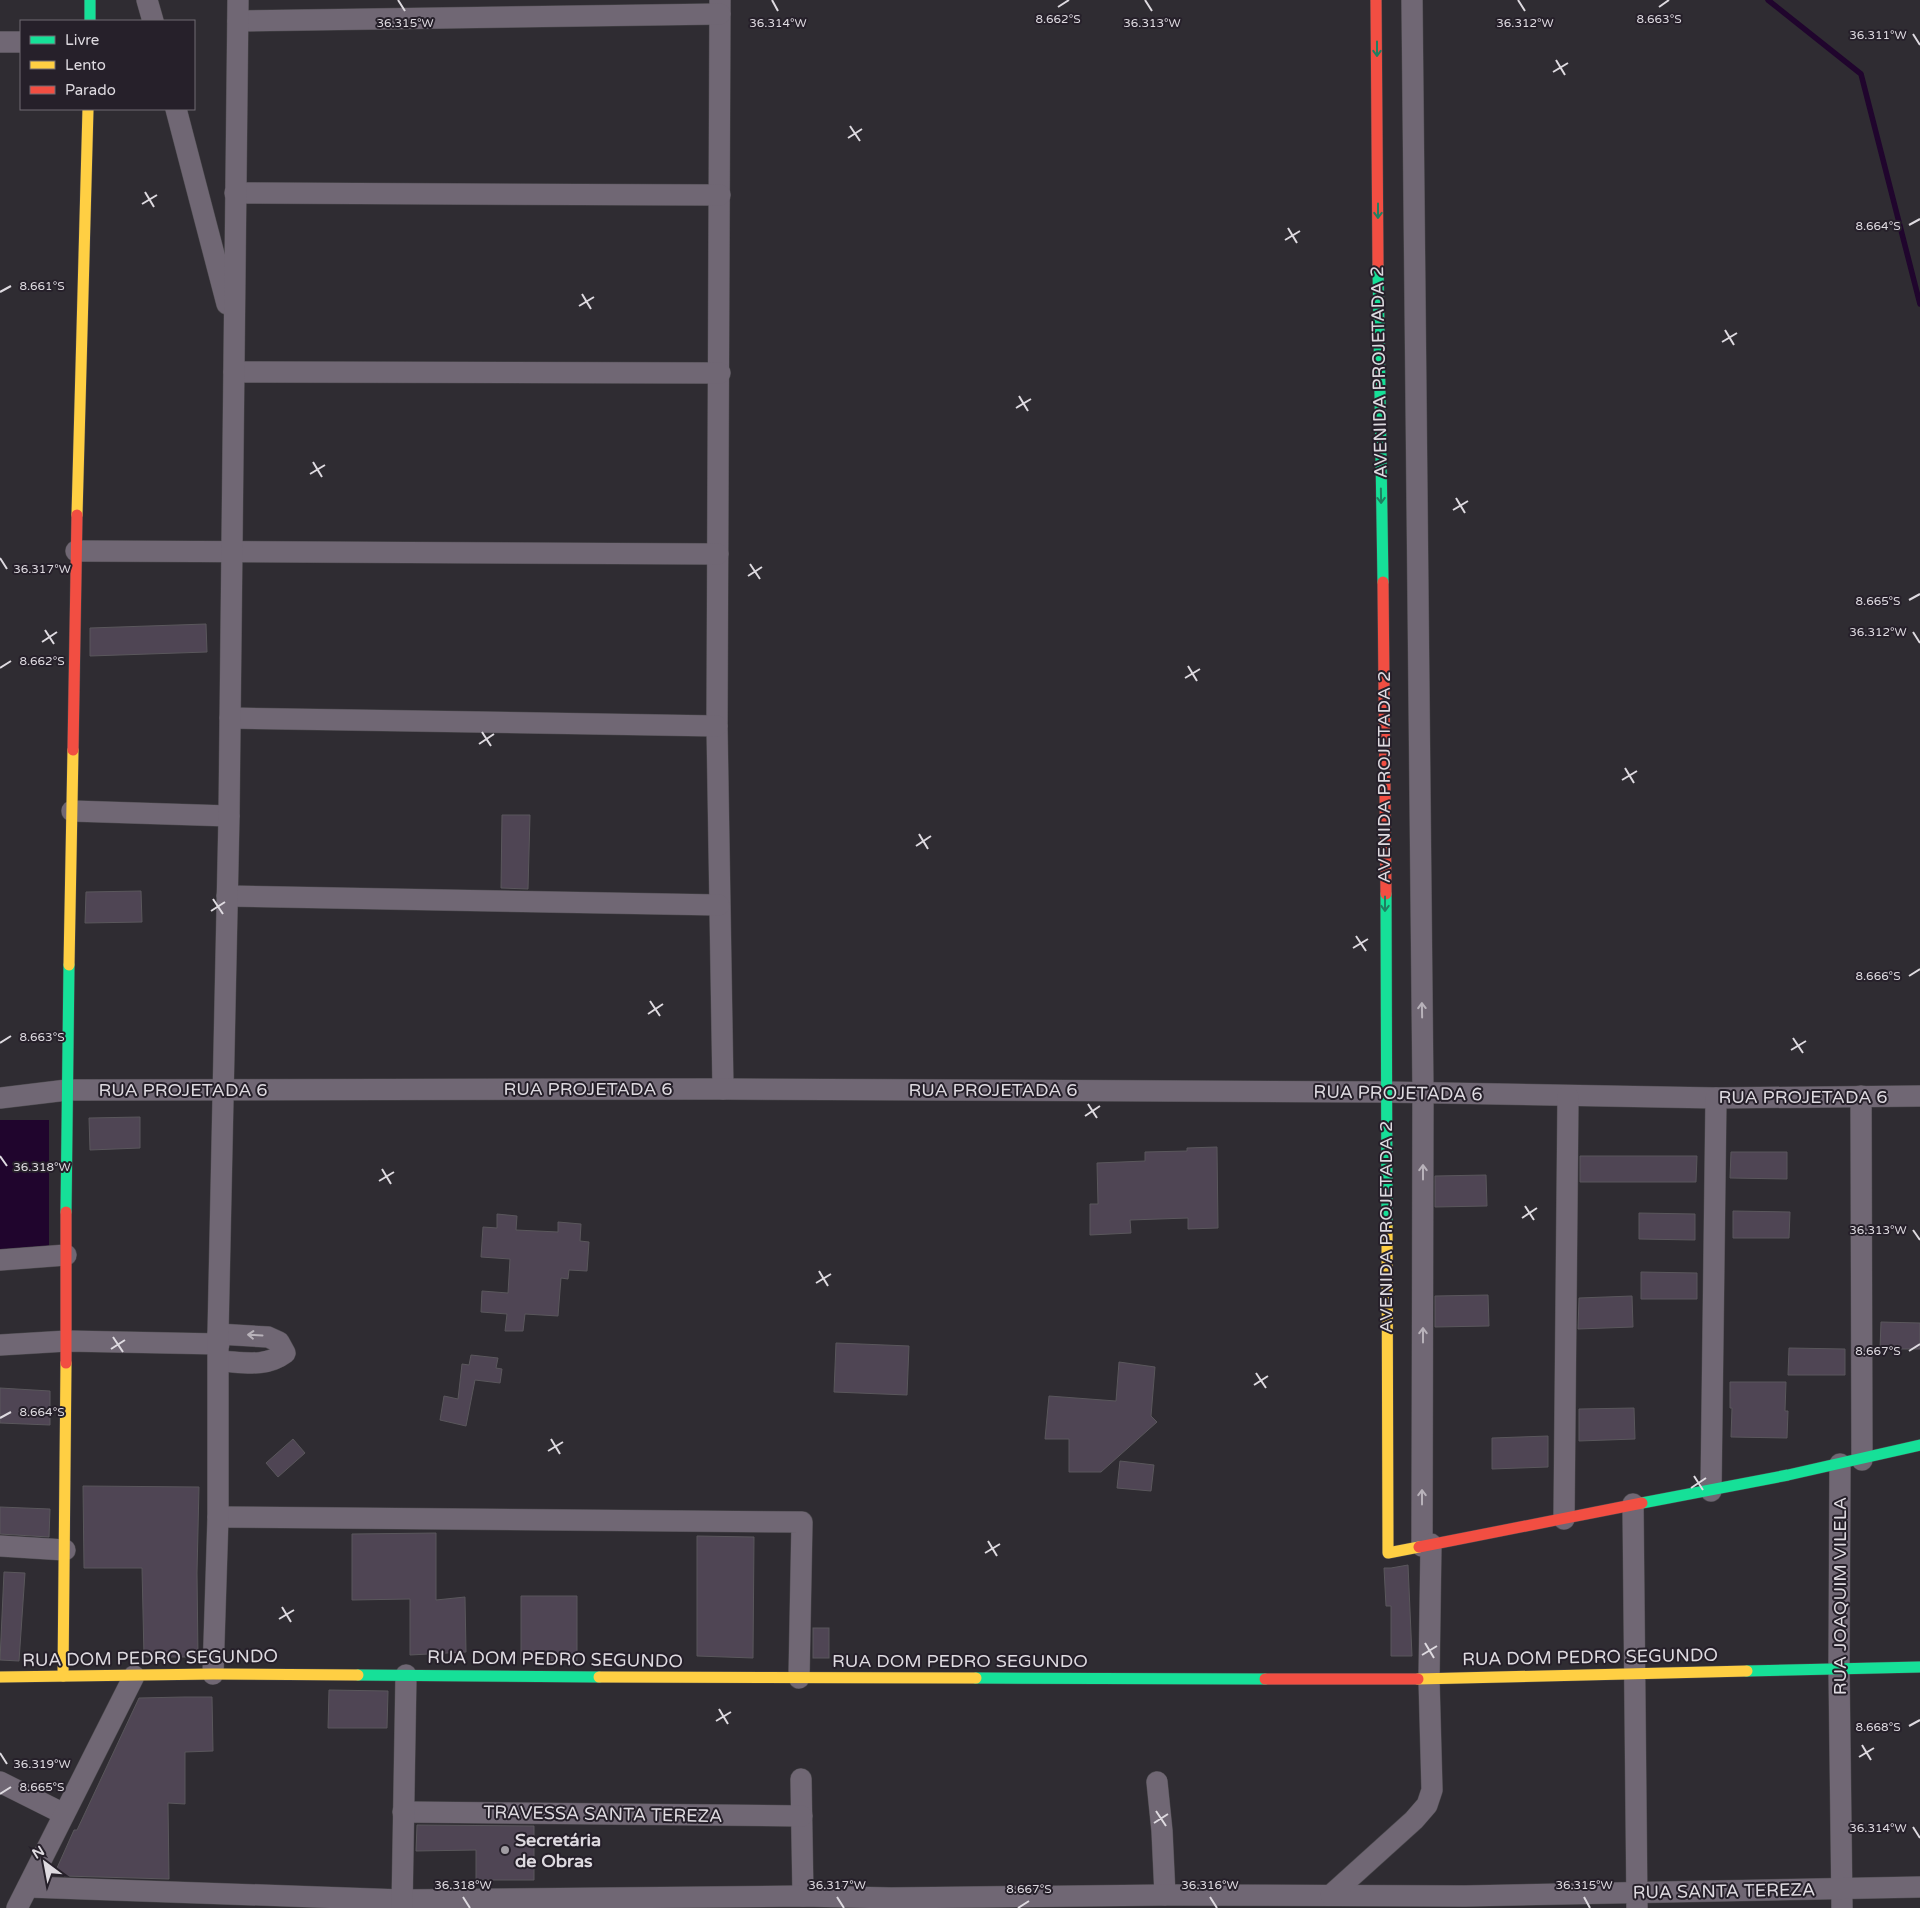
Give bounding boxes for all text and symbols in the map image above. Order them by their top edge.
text: 8.662°S [1035,12,1081,26]
text: 8.663°S [1636,12,1682,26]
text: 36.315°W [376,16,434,30]
text: 36.314°W [749,16,807,30]
text: 36.313°W [1123,16,1181,30]
text: 36.312°W [1496,16,1554,30]
legend [20,20,195,110]
text: 36.311°W [1849,28,1907,42]
text: Livre [65,31,99,49]
one-way arrow [1372,40,1381,56]
text: Lento [65,56,106,74]
text: Parado [65,81,116,99]
one-way arrow [1373,202,1383,219]
text: 8.664°S [1855,219,1901,233]
street label: AVENIDA PROJETADA 2 [1366,266,1392,478]
text: 8.661°S [19,279,65,293]
one-way arrow [1376,488,1386,504]
text: 36.317°W [13,562,71,576]
text: 8.665°S [1856,594,1900,608]
text: 36.312°W [1849,625,1907,639]
text: 8.662°S [19,654,65,668]
street label: AVENIDA PROJETADA 2 [1373,671,1395,883]
one-way arrow [1380,895,1390,911]
text: 8.666°S [1855,969,1901,983]
one-way arrow [1417,1002,1427,1018]
text: 8.663°S [19,1030,65,1044]
street label: RUA PROJETADA 6 [503,1078,673,1100]
street label: RUA PROJETADA 6 [98,1079,268,1101]
street label: RUA PROJETADA 6 [908,1079,1078,1101]
street label: RUA PROJETADA 6 [1313,1081,1483,1105]
street label: RUA PROJETADA 6 [1718,1086,1888,1108]
street label: AVENIDA PROJETADA 2 [1375,1121,1397,1333]
text: 36.318°W [13,1160,71,1174]
one-way arrow [1418,1164,1428,1180]
text: 36.313°W [1849,1223,1907,1237]
one-way arrow [1418,1327,1428,1343]
one-way arrow [248,1331,264,1340]
text: 8.667°S [1855,1344,1901,1358]
text: 8.664°S [19,1405,65,1419]
one-way arrow [1417,1489,1427,1506]
street label: RUA JOAQUIM VILELA [1829,1497,1851,1695]
street label: RUA DOM PEDRO SEGUNDO [1462,1644,1718,1670]
street label: RUA DOM PEDRO SEGUNDO [22,1645,278,1671]
street label: RUA DOM PEDRO SEGUNDO [427,1646,683,1672]
street label: RUA DOM PEDRO SEGUNDO [832,1650,1088,1672]
text: 8.668°S [1855,1720,1901,1734]
text: 36.319°W [13,1757,71,1771]
text: 8.665°S [20,1780,64,1794]
street label: TRAVESSA SANTA TEREZA [483,1801,723,1827]
text: 36.314°W [1849,1821,1907,1835]
place label: Secretária de Obras [515,1829,601,1872]
north arrow [20,1838,70,1888]
text: N [29,1842,48,1863]
marker: Secretária de Obras [499,1844,511,1856]
text: 36.318°W [434,1878,492,1892]
text: 36.317°W [808,1878,866,1892]
text: 36.316°W [1181,1878,1239,1892]
text: 36.315°W [1555,1878,1613,1892]
street label: RUA SANTA TEREZA [1632,1878,1816,1904]
text: 8.667°S [1006,1882,1052,1896]

